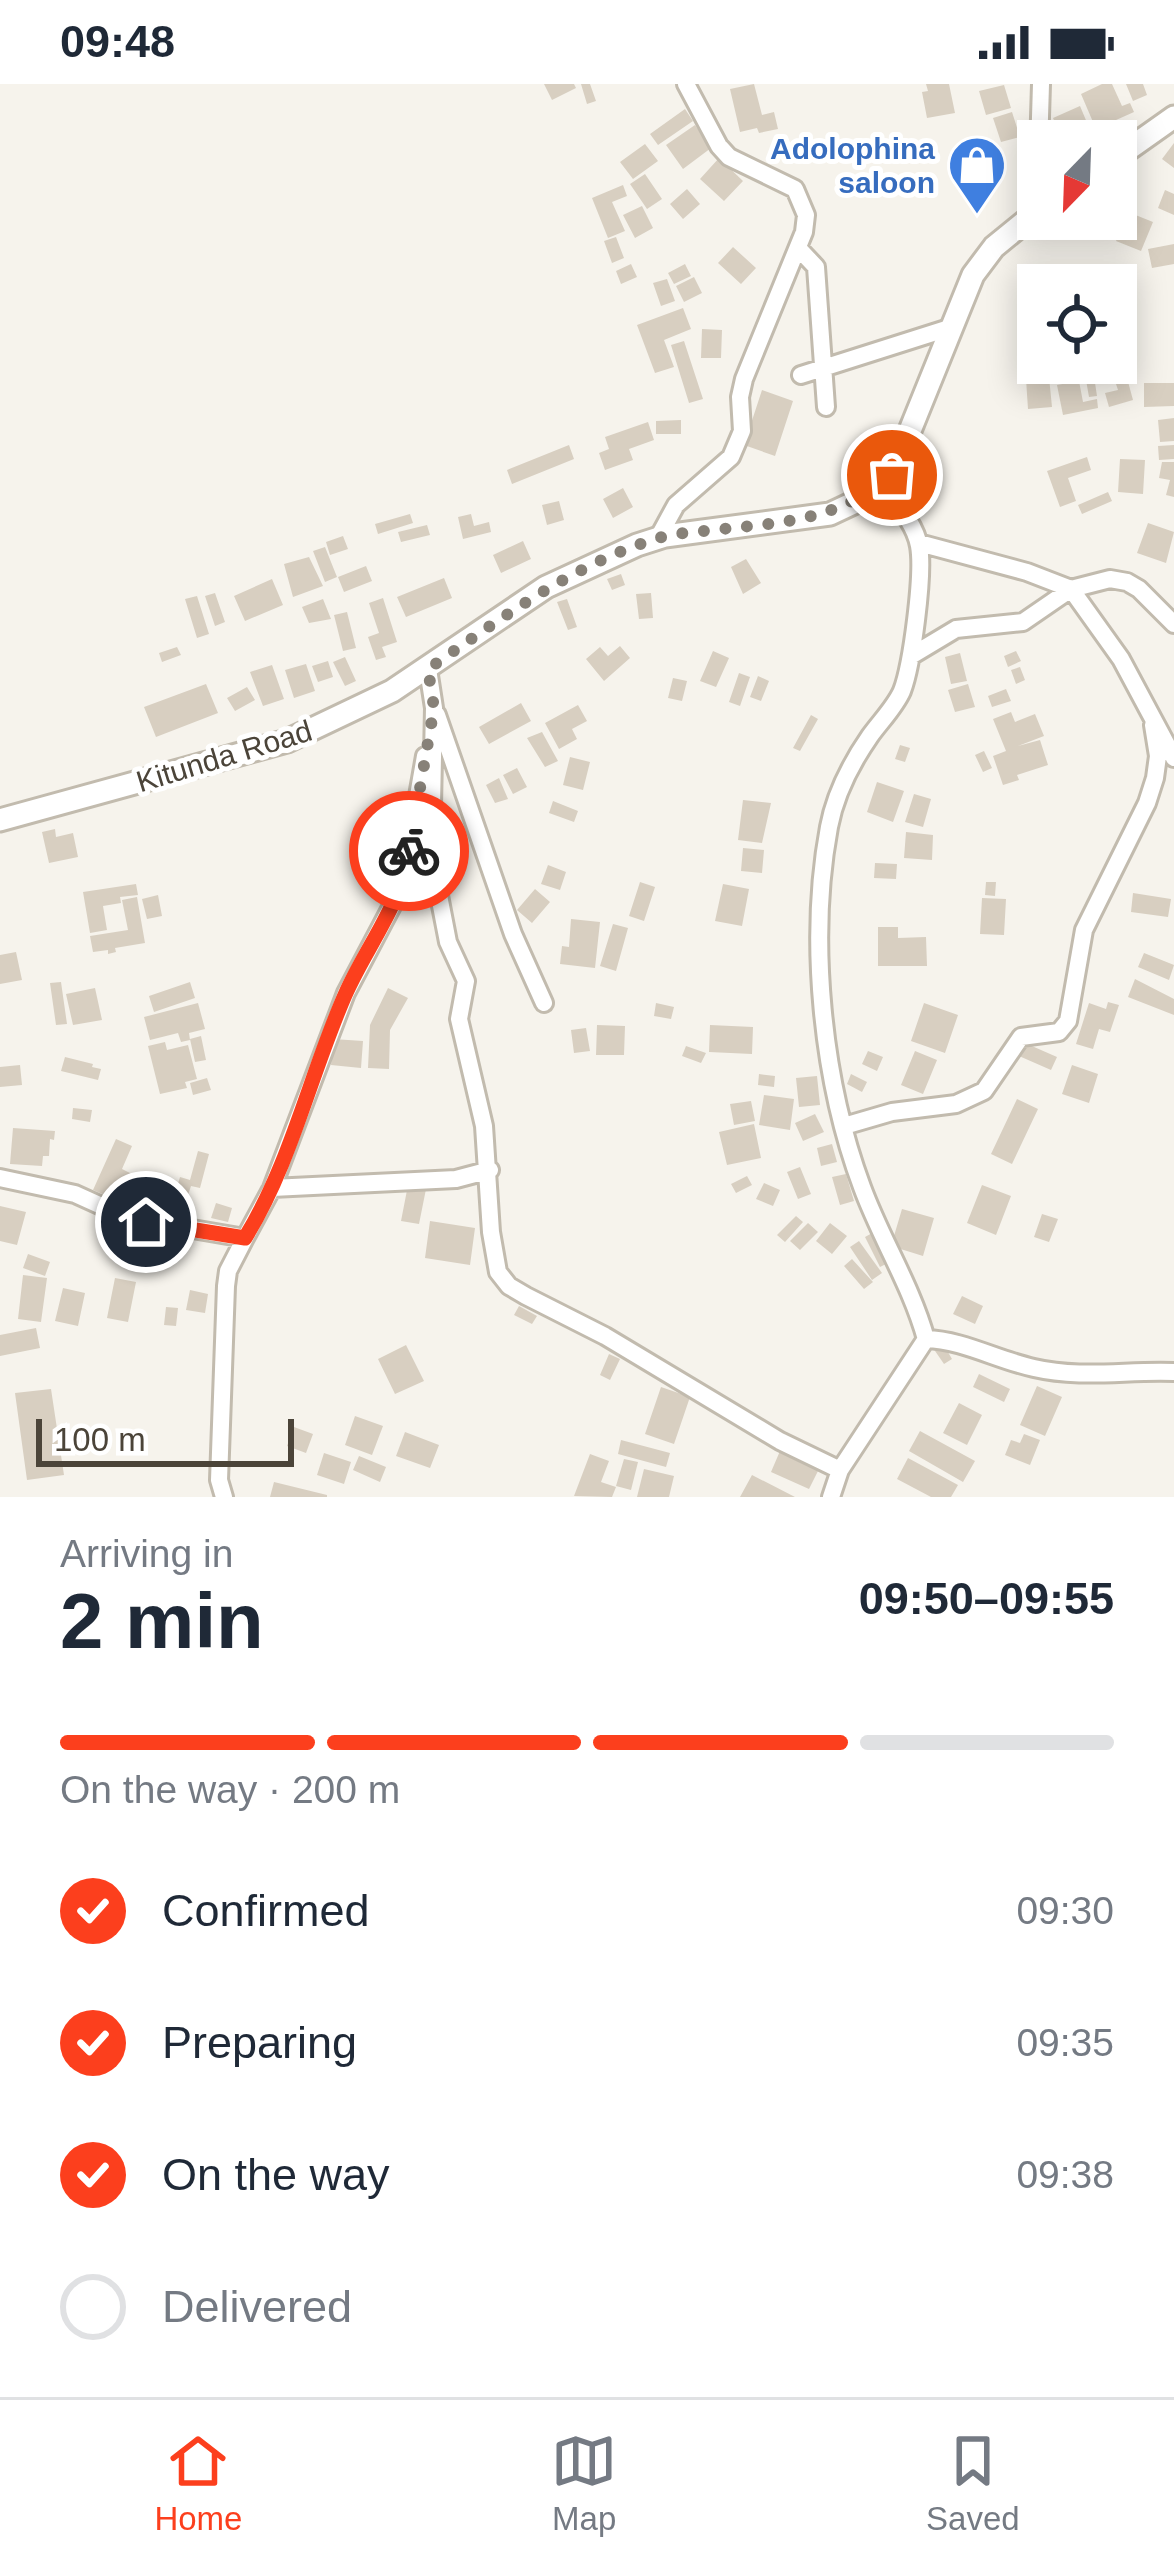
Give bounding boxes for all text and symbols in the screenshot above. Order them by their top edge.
text: 09:48 [60,16,175,67]
north arrow [1017,120,1137,240]
map controls [1017,120,1137,384]
place label: Adolophina saloon [770,132,935,199]
shop icon: Adolophina saloon [946,134,1008,216]
button: locate [1017,264,1137,384]
pin [841,424,943,526]
icon: bag [859,442,925,508]
street label: Kitunda Road [132,714,316,798]
courier [349,791,469,911]
icon: bike [376,818,442,884]
pin [95,1171,197,1273]
icon: home [113,1189,179,1255]
scale bar [36,1413,294,1466]
text: 100 m [54,1421,146,1458]
text: Arriving in [60,1532,233,1575]
text: 09:50–09:55 [859,1573,1114,1624]
text: 2 min [60,1577,264,1665]
text: On the way · 200 m [60,1768,400,1811]
icon: check [60,1878,126,1944]
text: Confirmed [162,1885,370,1936]
text: 09:30 [1016,1889,1114,1932]
icon: check [60,2010,126,2076]
text: Preparing [162,2017,357,2068]
text: 09:35 [1016,2021,1114,2064]
icon: check [60,2142,126,2208]
text: On the way [162,2149,390,2200]
text: 09:38 [1016,2153,1114,2196]
text: Delivered [162,2281,352,2332]
tab: Home [154,2428,242,2538]
tab: Map [551,2428,617,2538]
tab: Saved [926,2428,1020,2538]

